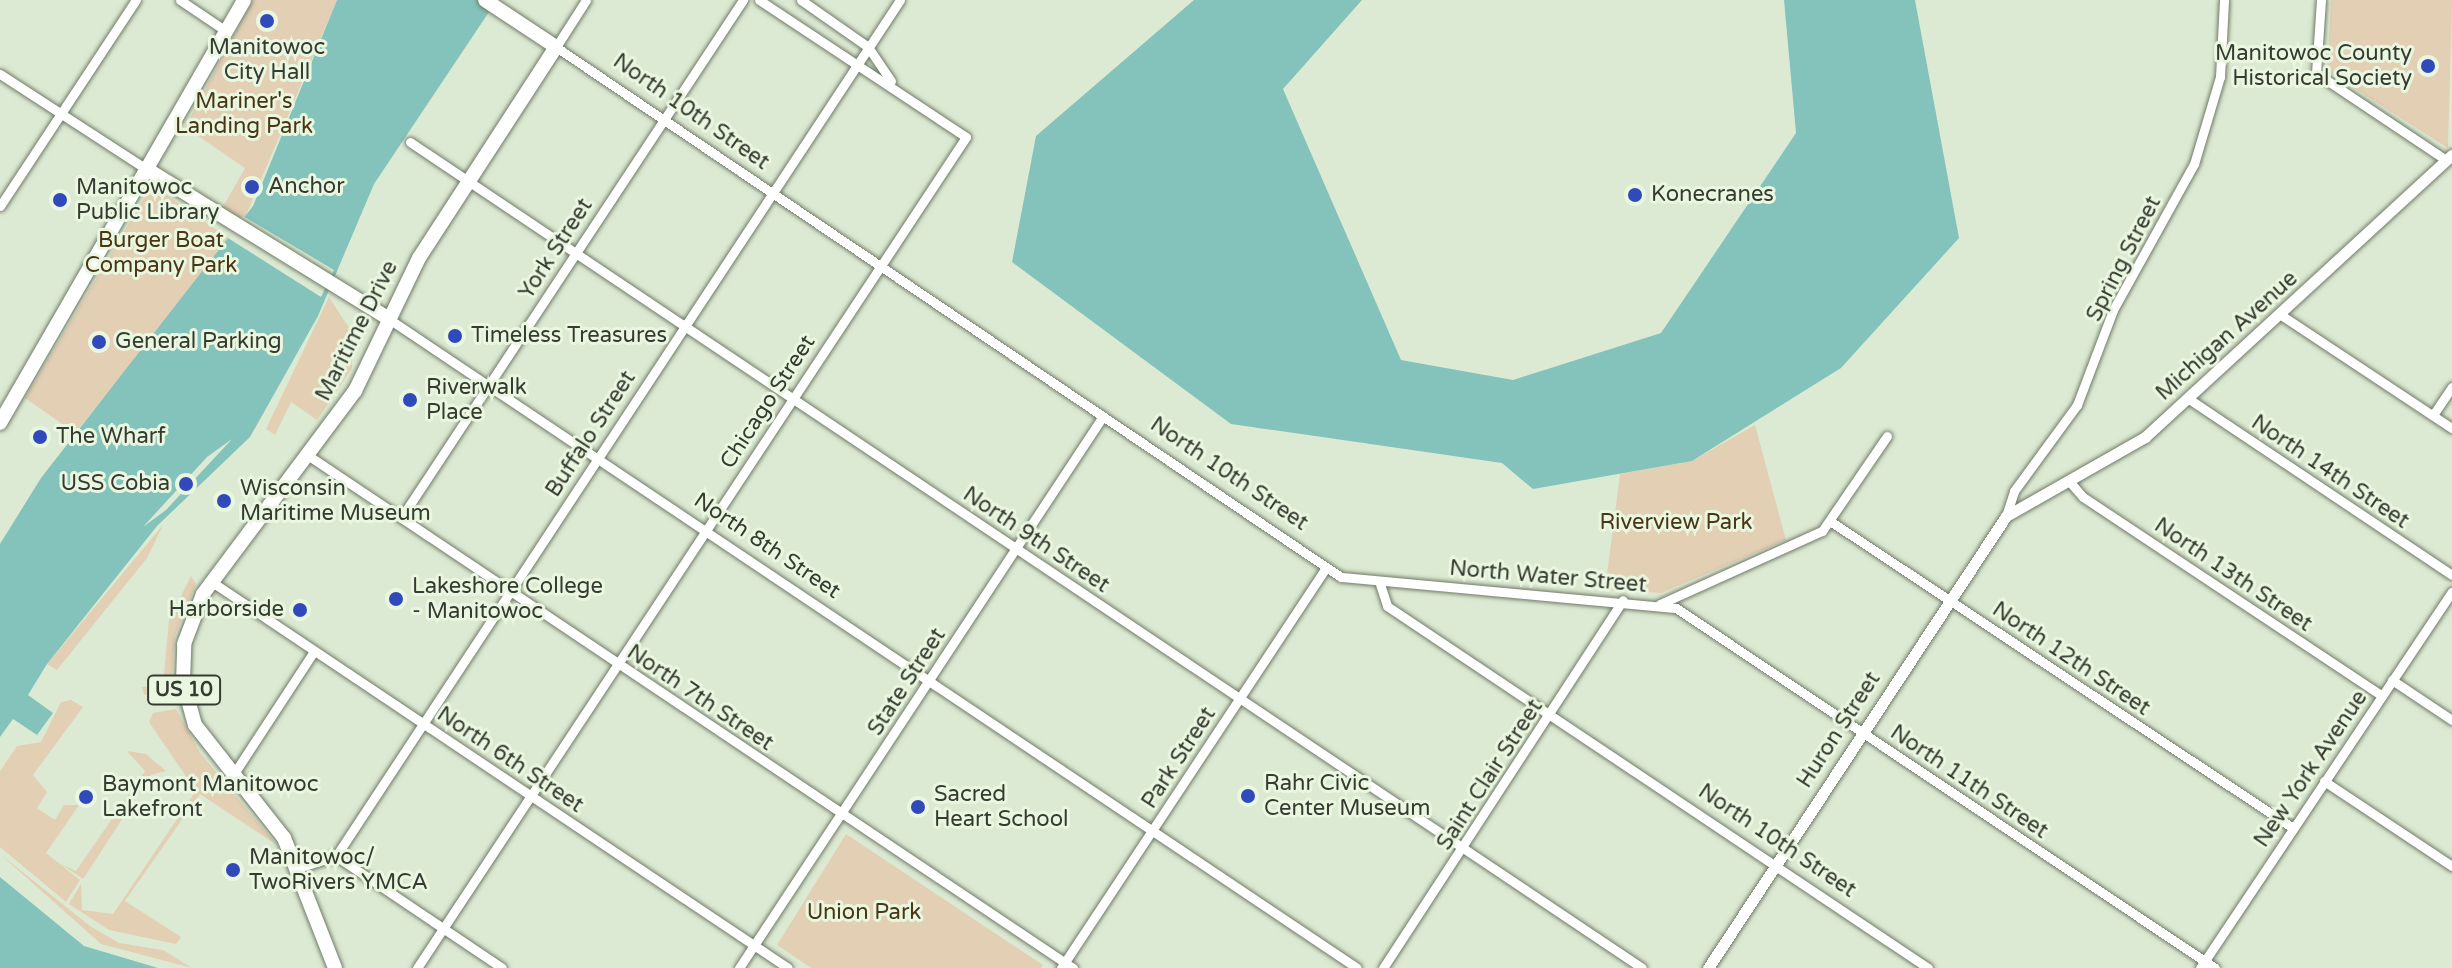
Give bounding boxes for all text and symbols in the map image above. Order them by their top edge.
marker: Manitowoc City Hall [258,12,276,30]
place label: Manitowoc City Hall [209,34,325,86]
place label: Manitowoc County Historical Society [2215,40,2412,92]
street label: North 10th Street [608,48,774,176]
marker: Manitowoc County Historical Society [2419,57,2437,75]
park label: Mariner's Landing Park [175,88,313,140]
place label: Manitowoc Public Library [76,174,219,226]
place label: Anchor [268,174,345,200]
marker: Anchor [243,178,261,196]
place label: Konecranes [1651,182,1774,208]
marker: Konecranes [1626,186,1644,204]
marker: Manitowoc Public Library [51,191,69,209]
street label: Spring Street [2081,192,2167,326]
street label: York Street [514,194,598,304]
park label: Burger Boat Company Park [85,227,237,278]
street label: Maritime Drive [310,256,404,406]
street label: Michigan Avenue [2151,266,2303,406]
place label: Timeless Treasures [471,323,667,349]
marker: Timeless Treasures [446,327,464,345]
place label: General Parking [115,329,282,355]
street label: Chicago Street [715,330,821,474]
marker: General Parking [90,333,108,351]
street label: Buffalo Street [540,366,642,502]
place label: Riverwalk Place [426,374,527,426]
marker: Riverwalk Place [401,391,419,409]
street label: North 14th Street [2246,409,2414,535]
street label: North 10th Street [1145,411,1313,537]
place label: The Wharf [56,424,166,450]
marker: The Wharf [31,428,49,446]
place label: USS Cobia [60,471,170,497]
marker: USS Cobia [177,475,195,493]
place label: Wisconsin Maritime Museum [240,475,431,526]
street label: North 9th Street [958,481,1114,599]
street label: North 8th Street [689,487,845,605]
marker: Wisconsin Maritime Museum [215,492,233,510]
park label: Riverview Park [1599,510,1753,536]
street label: North 13th Street [2149,512,2317,638]
street label: North Water Street [1448,555,1648,599]
place label: Lakeshore College - Manitowoc [412,573,603,624]
marker: Lakeshore College - Manitowoc [387,590,405,608]
street label: North 12th Street [1987,596,2155,722]
place label: Harborside [169,597,284,623]
marker: Harborside [291,601,309,619]
street label: State Street [862,623,952,741]
street label: North 7th Street [622,639,778,757]
street label: Huron Street [1792,667,1886,793]
road number: US 10 [146,674,222,706]
street label: New York Avenue [2249,686,2373,852]
street label: Saint Clair Street [1431,695,1549,855]
street label: North 6th Street [432,701,588,819]
street label: Park Street [1136,702,1222,814]
street label: North 11th Street [1885,719,2053,845]
place label: Rahr Civic Center Museum [1264,770,1430,822]
place label: Baymont Manitowoc Lakefront [102,771,318,822]
street label: North 10th Street [1693,778,1861,904]
place label: Sacred Heart School [934,781,1069,832]
marker: Rahr Civic Center Museum [1239,787,1257,805]
marker: Baymont Manitowoc Lakefront [77,788,95,806]
marker: Sacred Heart School [909,798,927,816]
place label: Manitowoc/ TwoRivers YMCA [249,844,428,896]
marker: Manitowoc/ TwoRivers YMCA [224,861,242,879]
park label: Union Park [807,900,921,926]

